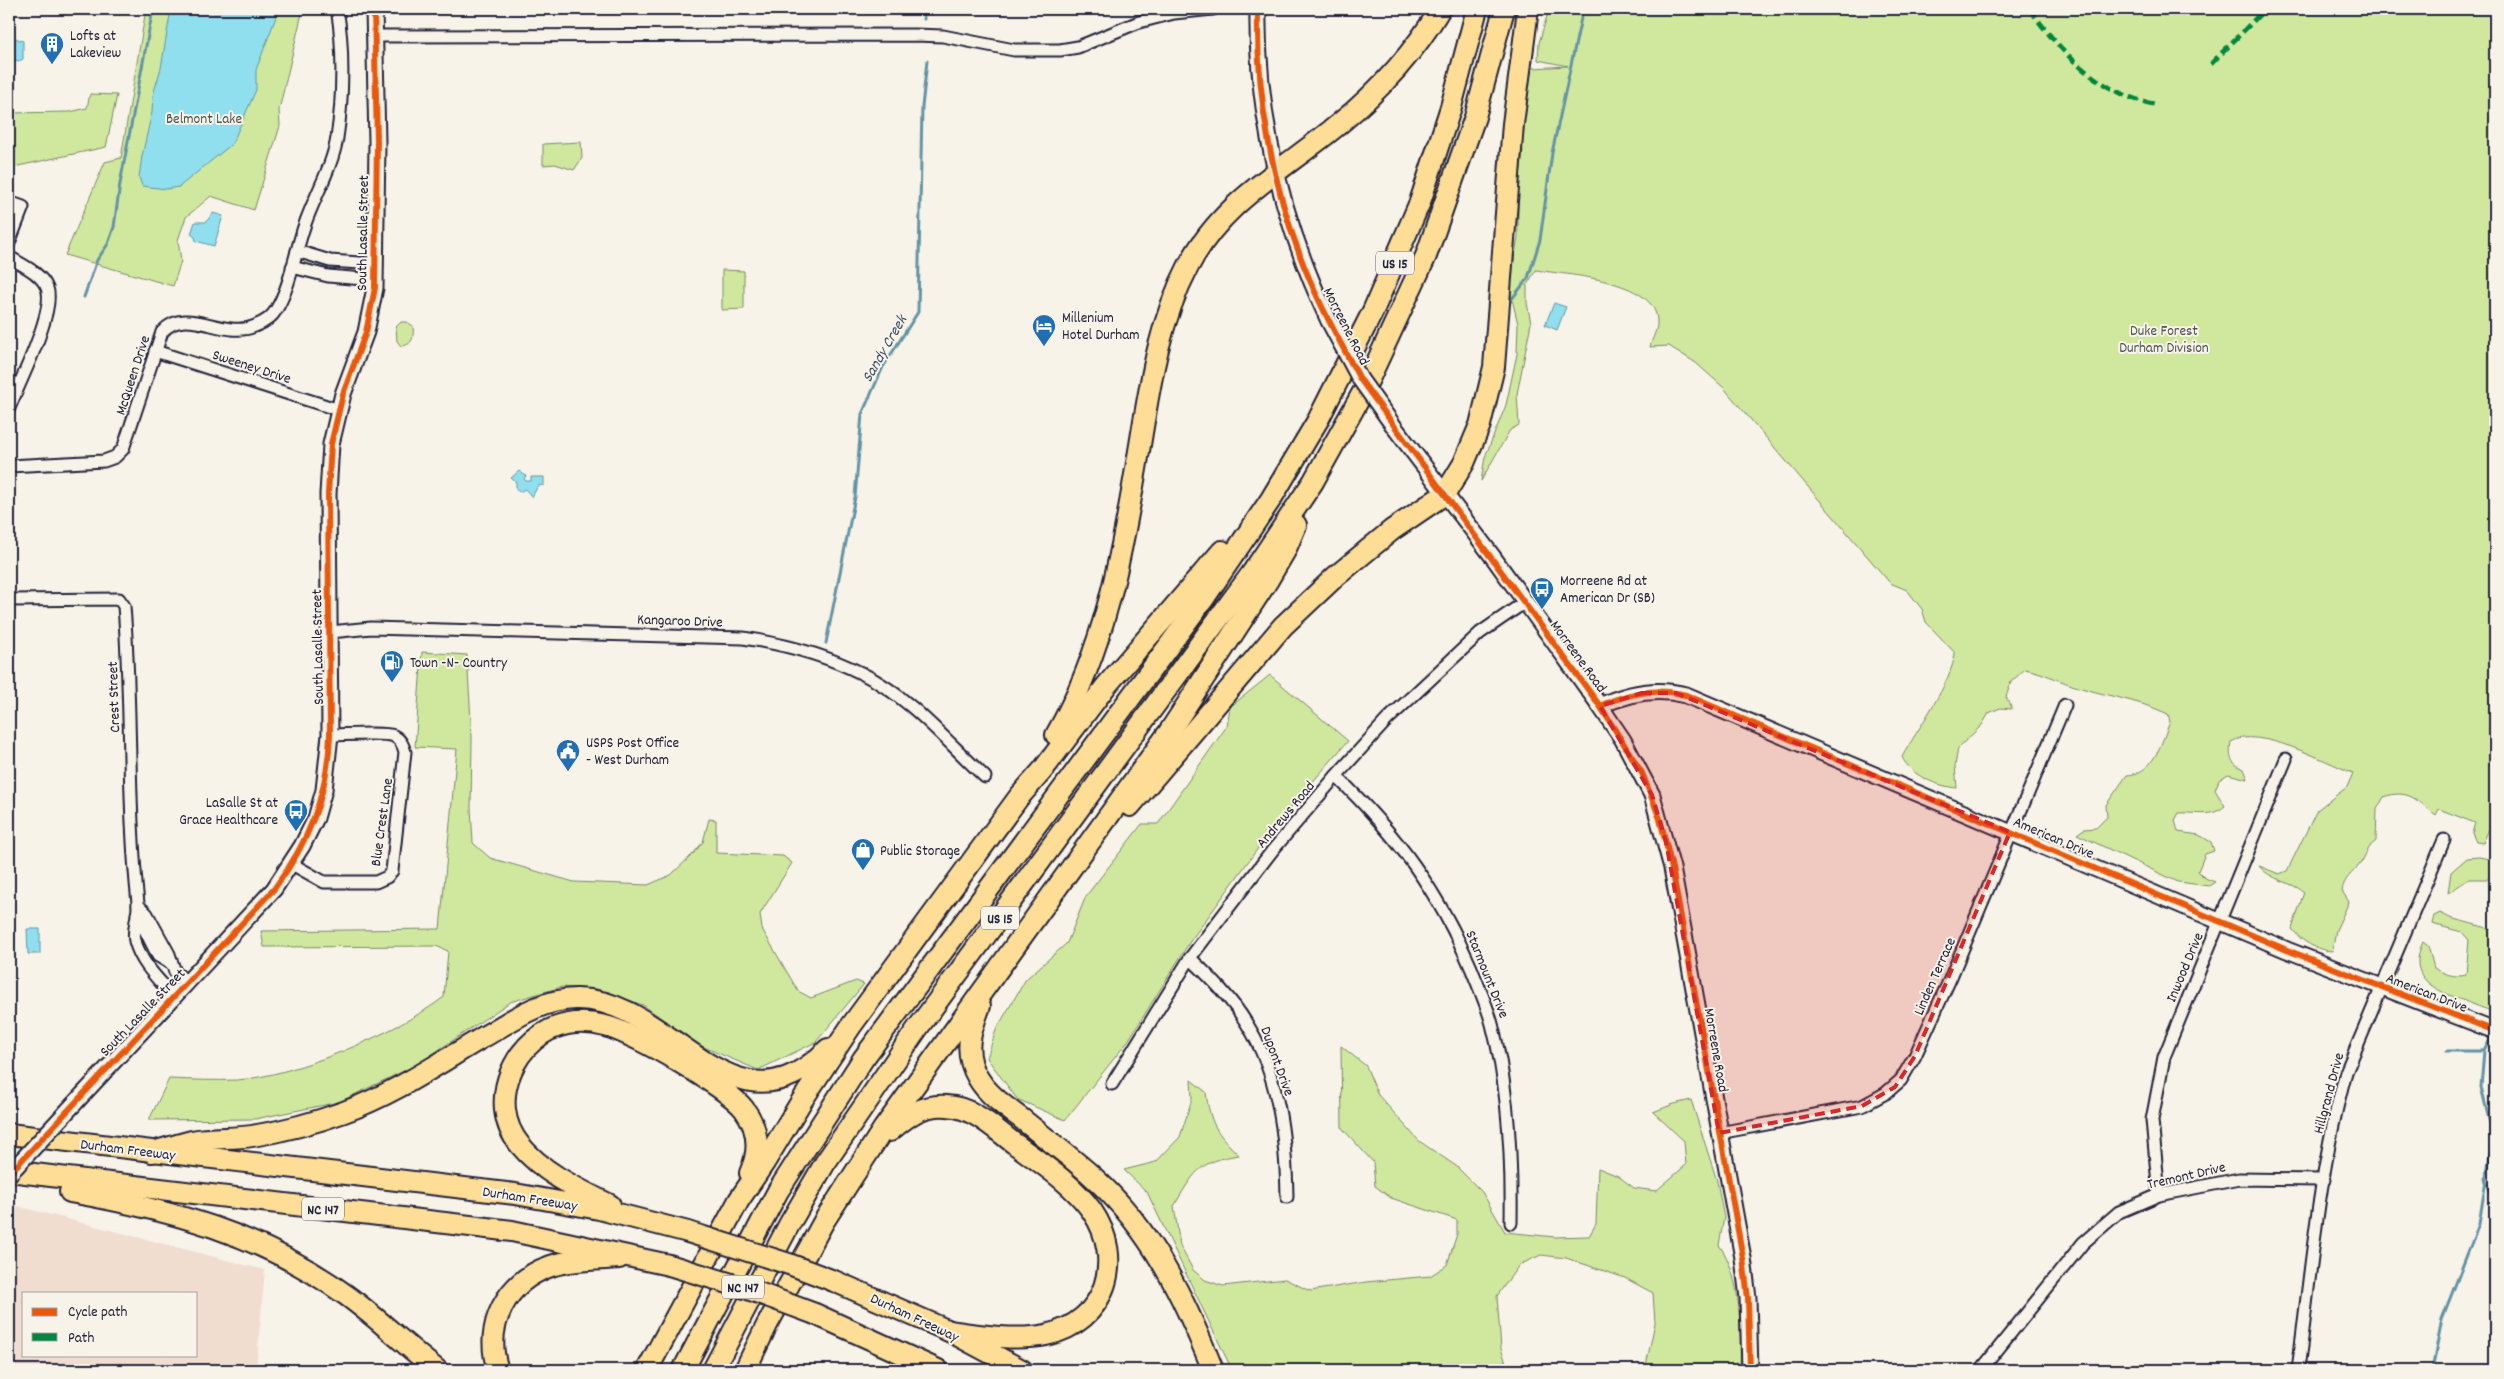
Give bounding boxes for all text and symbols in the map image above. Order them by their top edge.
place label: Lofts at Lakeview [70,26,122,65]
building icon: Lofts at Lakeview [39,31,65,65]
park label: Belmont Lake [166,109,242,131]
street label: South Lasalle Street [352,175,376,291]
road number: US 15 [1376,252,1414,274]
street label: Morreene Road [1316,284,1374,370]
place label: Millenium Hotel Durham [1062,308,1139,347]
water label: Sandy Creek [857,310,914,387]
hotel icon: Millenium Hotel Durham [1031,313,1057,347]
park label: Duke Forest Durham Division [2119,321,2209,360]
street label: McQueen Drive [111,333,157,418]
street label: Sweeney Drive [209,345,294,391]
place label: Morreene Rd at American Dr (SB) [1560,571,1655,610]
bus stop icon: Morreene Rd at American Dr (SB) [1529,576,1555,610]
street label: South Lasalle Street [307,588,331,705]
street label: Kangaroo Drive [637,610,724,635]
street label: Morreene Road [1544,616,1611,698]
fuel station icon: Town -N- Country [379,649,405,683]
place label: Town -N- Country [410,653,508,675]
street label: Crest Street [103,660,127,733]
place label: USPS Post Office - West Durham [586,733,680,772]
public building icon: USPS Post Office - West Durham [555,738,581,772]
street label: Blue Crest Lane [366,776,400,868]
street label: Andrews Road [1252,777,1321,854]
place label: LaSalle St at Grace Healthcare [179,793,278,832]
bus stop icon: LaSalle St at Grace Healthcare [283,798,309,832]
street label: American Drive [2009,812,2097,866]
shop icon: Public Storage [850,837,876,871]
place label: Public Storage [880,841,961,863]
road number: US 15 [981,906,1019,930]
street label: Starmount Drive [1459,928,1514,1022]
street label: Inwood Drive [2161,929,2211,1006]
street label: Linden Terrace [1909,934,1963,1019]
street label: South Lasalle Street [95,964,192,1063]
street label: American Drive [2382,968,2471,1020]
street label: Morreene Road [1697,1007,1733,1094]
street label: Dupont Drive [1253,1024,1299,1100]
street label: Hillgrand Drive [2309,1050,2351,1136]
street label: Durham Freeway [79,1134,177,1168]
street label: Tremont Drive [2145,1157,2228,1197]
street label: Durham Freeway [481,1182,580,1218]
road number: NC 147 [302,1198,344,1220]
road number: NC 147 [722,1275,764,1298]
street label: Durham Freeway [866,1289,963,1349]
legend [22,1292,198,1356]
text: Cycle path [68,1302,128,1324]
text: Path [68,1328,94,1350]

